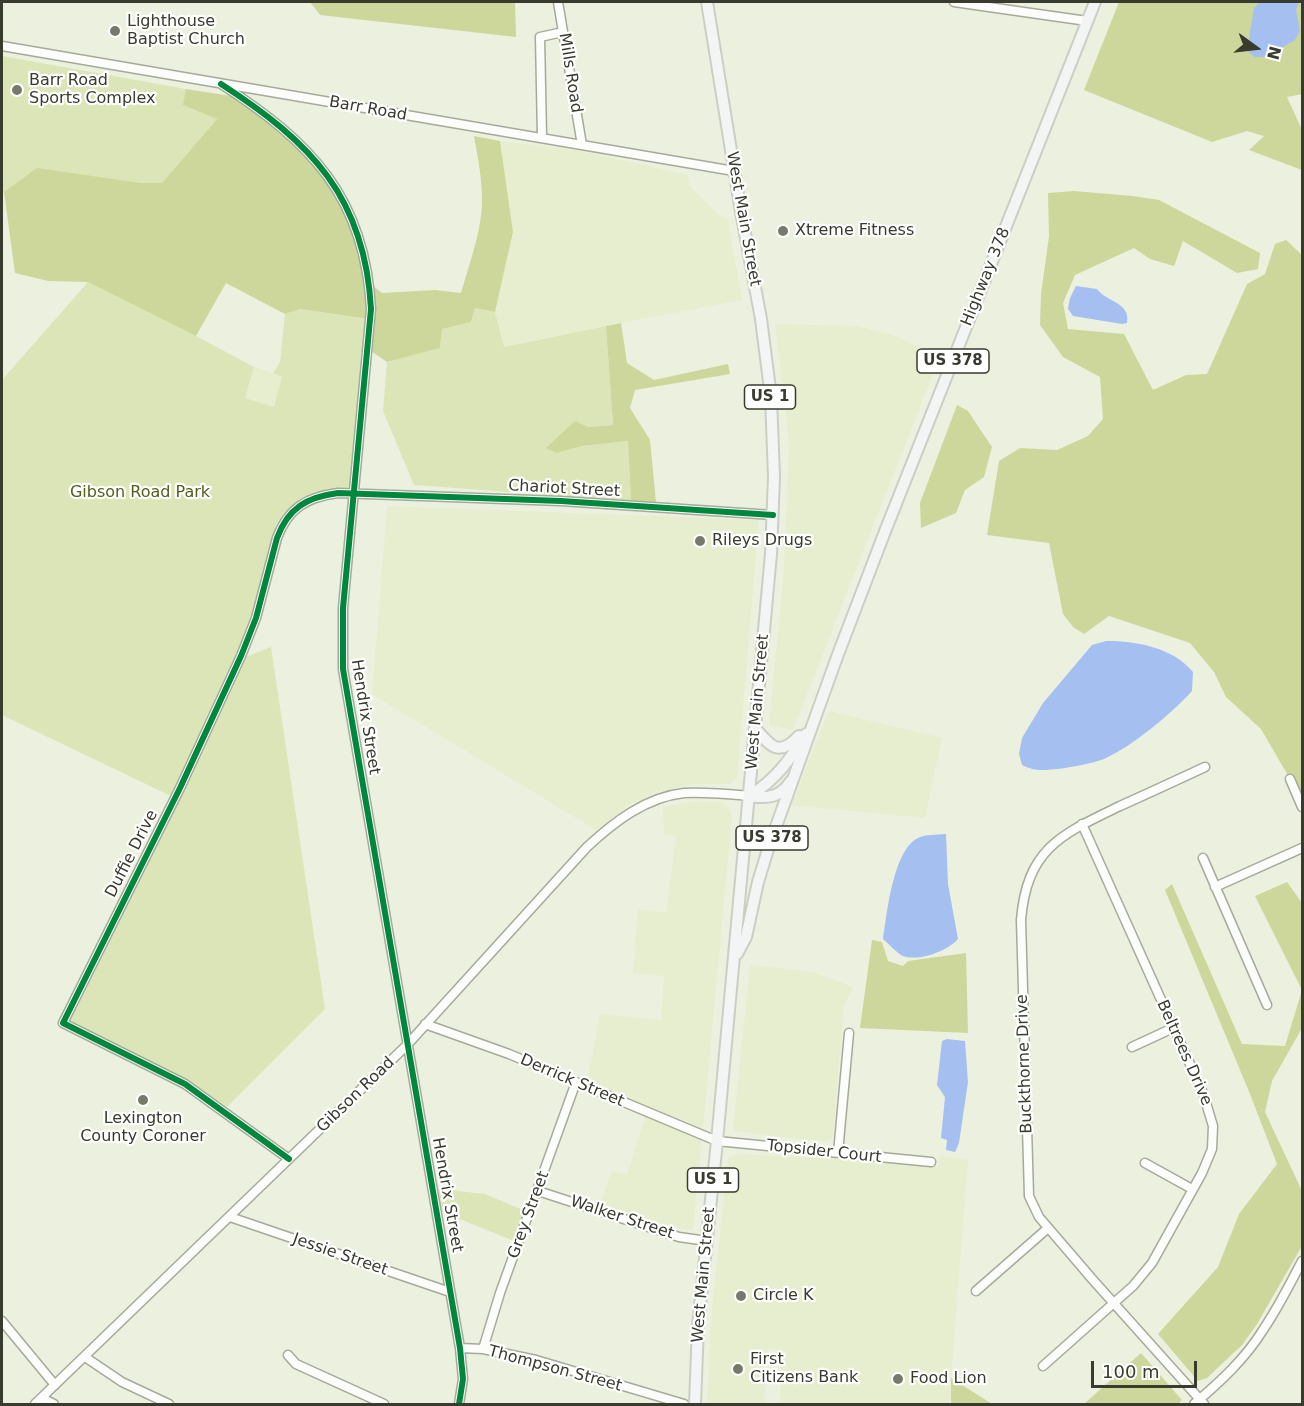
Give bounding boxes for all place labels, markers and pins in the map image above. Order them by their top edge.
place label: Lighthouse Baptist Church [127,12,245,50]
marker: Lighthouse Baptist Church [108,24,122,38]
place label: Barr Road Sports Complex [29,71,156,109]
marker: Barr Road Sports Complex [10,83,24,97]
place label: Xtreme Fitness [795,221,914,241]
marker: Xtreme Fitness [776,224,790,238]
place label: Rileys Drugs [712,531,812,551]
marker: Rileys Drugs [693,534,707,548]
marker: Lexington County Coroner [136,1093,150,1107]
place label: Lexington County Coroner [80,1109,206,1147]
place label: Circle K [753,1286,814,1306]
marker: Circle K [734,1289,748,1303]
place label: First Citizens Bank [750,1350,858,1388]
marker: First Citizens Bank [731,1362,745,1376]
place label: Food Lion [910,1369,987,1389]
marker: Food Lion [891,1372,905,1386]

